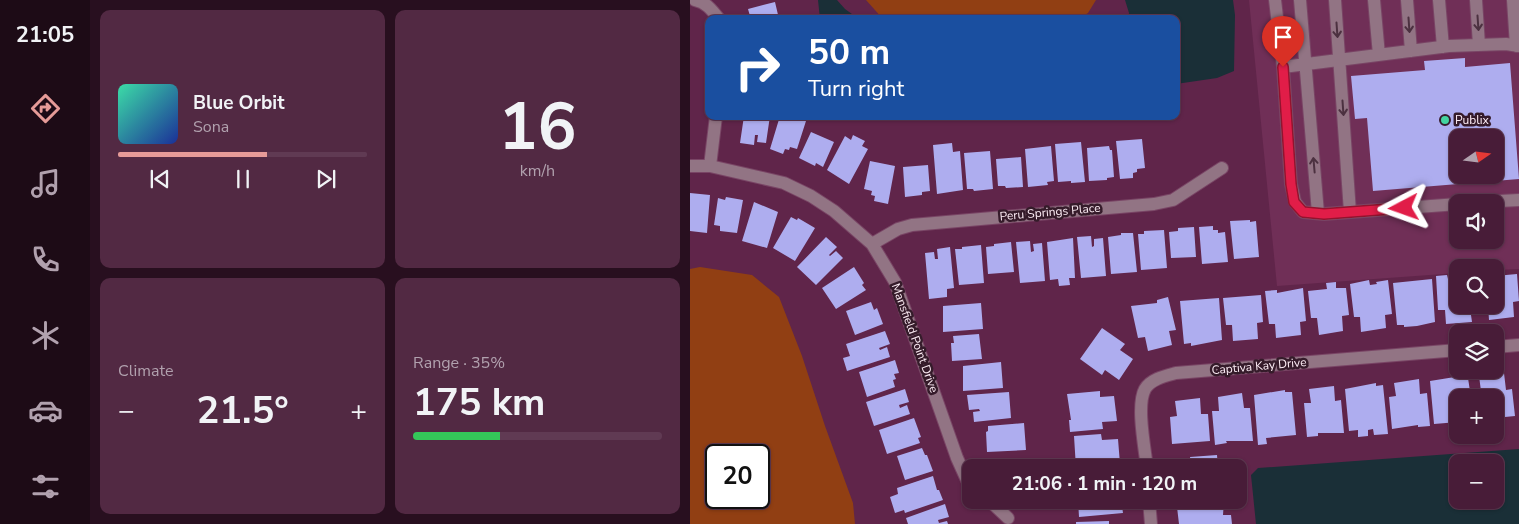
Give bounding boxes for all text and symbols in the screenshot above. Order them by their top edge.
one-way arrow [1473,14,1482,30]
pin [1262,16,1304,67]
one-way arrow [1405,17,1414,33]
text: 21:05 [16,20,74,50]
one-way arrow [1333,21,1342,37]
icon: arrive [1269,23,1297,51]
text: 50 m [808,29,890,76]
icon: right [725,35,790,100]
text: Turn right [808,74,904,104]
text: 16 [498,83,577,172]
text: Blue Orbit [193,90,284,116]
icon: directions [28,91,63,126]
one-way arrow [1338,100,1347,116]
place label: Publix [1455,112,1490,128]
marker: Publix [1439,114,1451,126]
text: Sona [193,116,229,138]
north arrow [1449,129,1504,184]
map controls [1449,129,1504,509]
one-way arrow [1309,157,1318,173]
text: km/h [520,160,555,182]
icon: previous [146,165,174,193]
icon: pause [229,165,257,193]
icon: next [312,165,340,193]
icon: music [28,166,63,201]
position arrow [1377,181,1429,233]
button: sound [1449,194,1504,249]
street label: Peru Springs Place [999,200,1101,224]
icon: phone [28,242,63,277]
button: search [1449,259,1504,314]
street label: Mansfield Point Drive [888,281,942,395]
icon: climate [28,318,63,353]
button: layers [1449,324,1504,379]
text: Range · 35% [413,352,505,374]
street label: Captiva Kay Drive [1211,354,1307,378]
text: Climate [118,360,173,382]
text: 175 km [413,377,545,428]
text: 21.5° [196,385,289,436]
button: + [1449,389,1504,444]
text: − [118,392,135,430]
text: + [350,392,367,430]
icon: car [28,393,63,428]
speed limit sign: 20 [705,444,770,509]
button: − [1449,454,1504,509]
icon: filters [28,469,63,504]
text: 21:06 · 1 min · 120 m [1012,471,1197,497]

